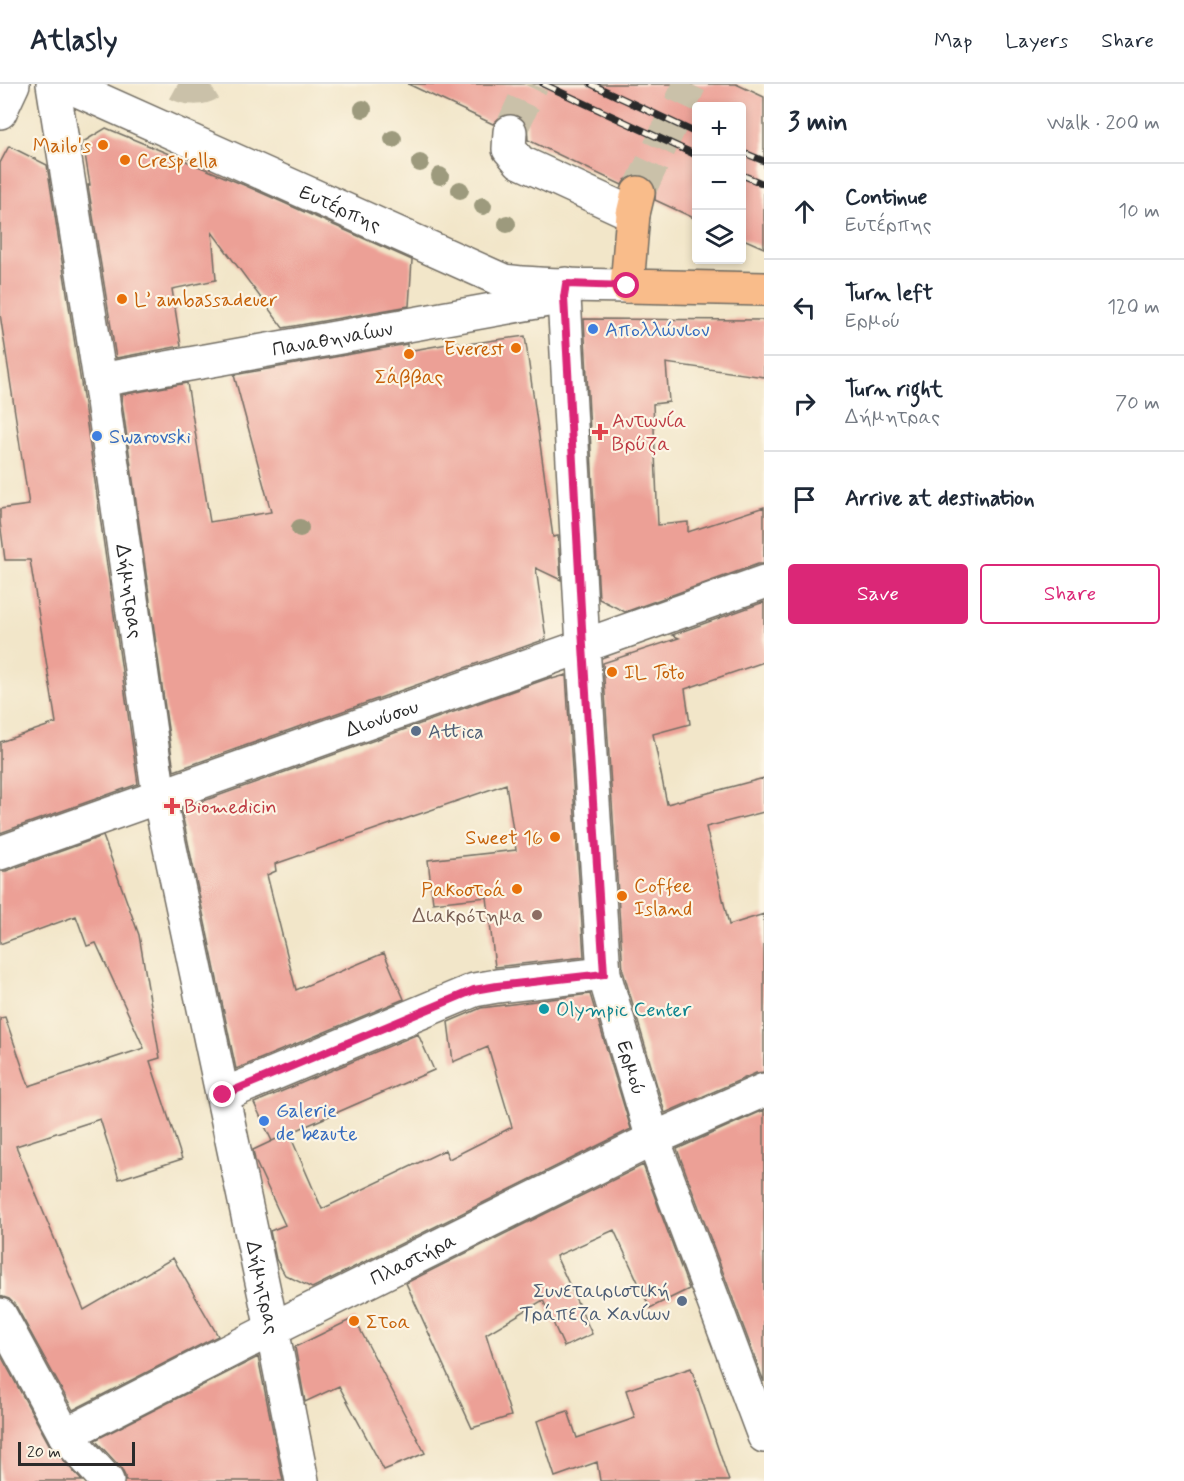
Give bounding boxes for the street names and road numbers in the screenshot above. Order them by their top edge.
street label: Ευτέρπης [295,179,385,239]
street label: Παναθηναίων [270,316,395,364]
street label: Δήμητρας [108,542,149,641]
street label: Διονύσου [342,694,422,744]
street label: Ερμού [610,1038,651,1098]
street label: Πλαστήρα [366,1227,461,1293]
street label: Δήμητρας [239,1238,285,1337]

